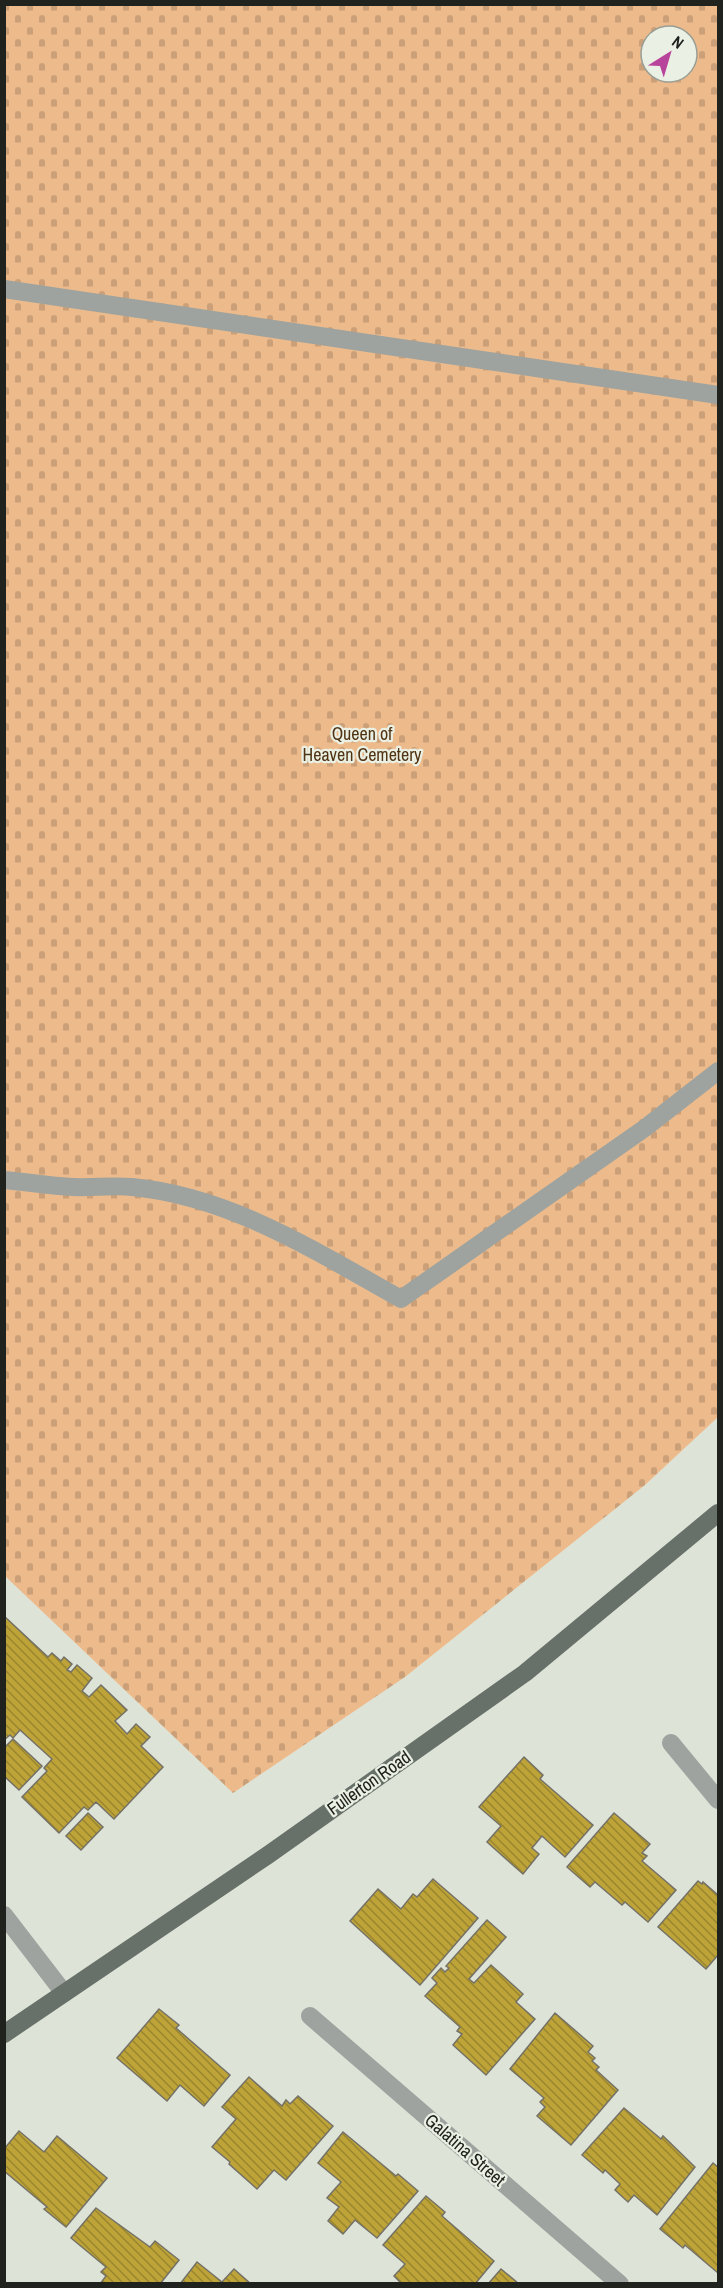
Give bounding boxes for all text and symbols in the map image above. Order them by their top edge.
north arrow [639,24,699,84]
text: N [668,30,688,54]
park label: Queen of Heaven Cemetery [303,721,422,767]
street label: Fullerton Road [322,1745,416,1821]
street label: Galatina Street [420,2108,511,2192]

